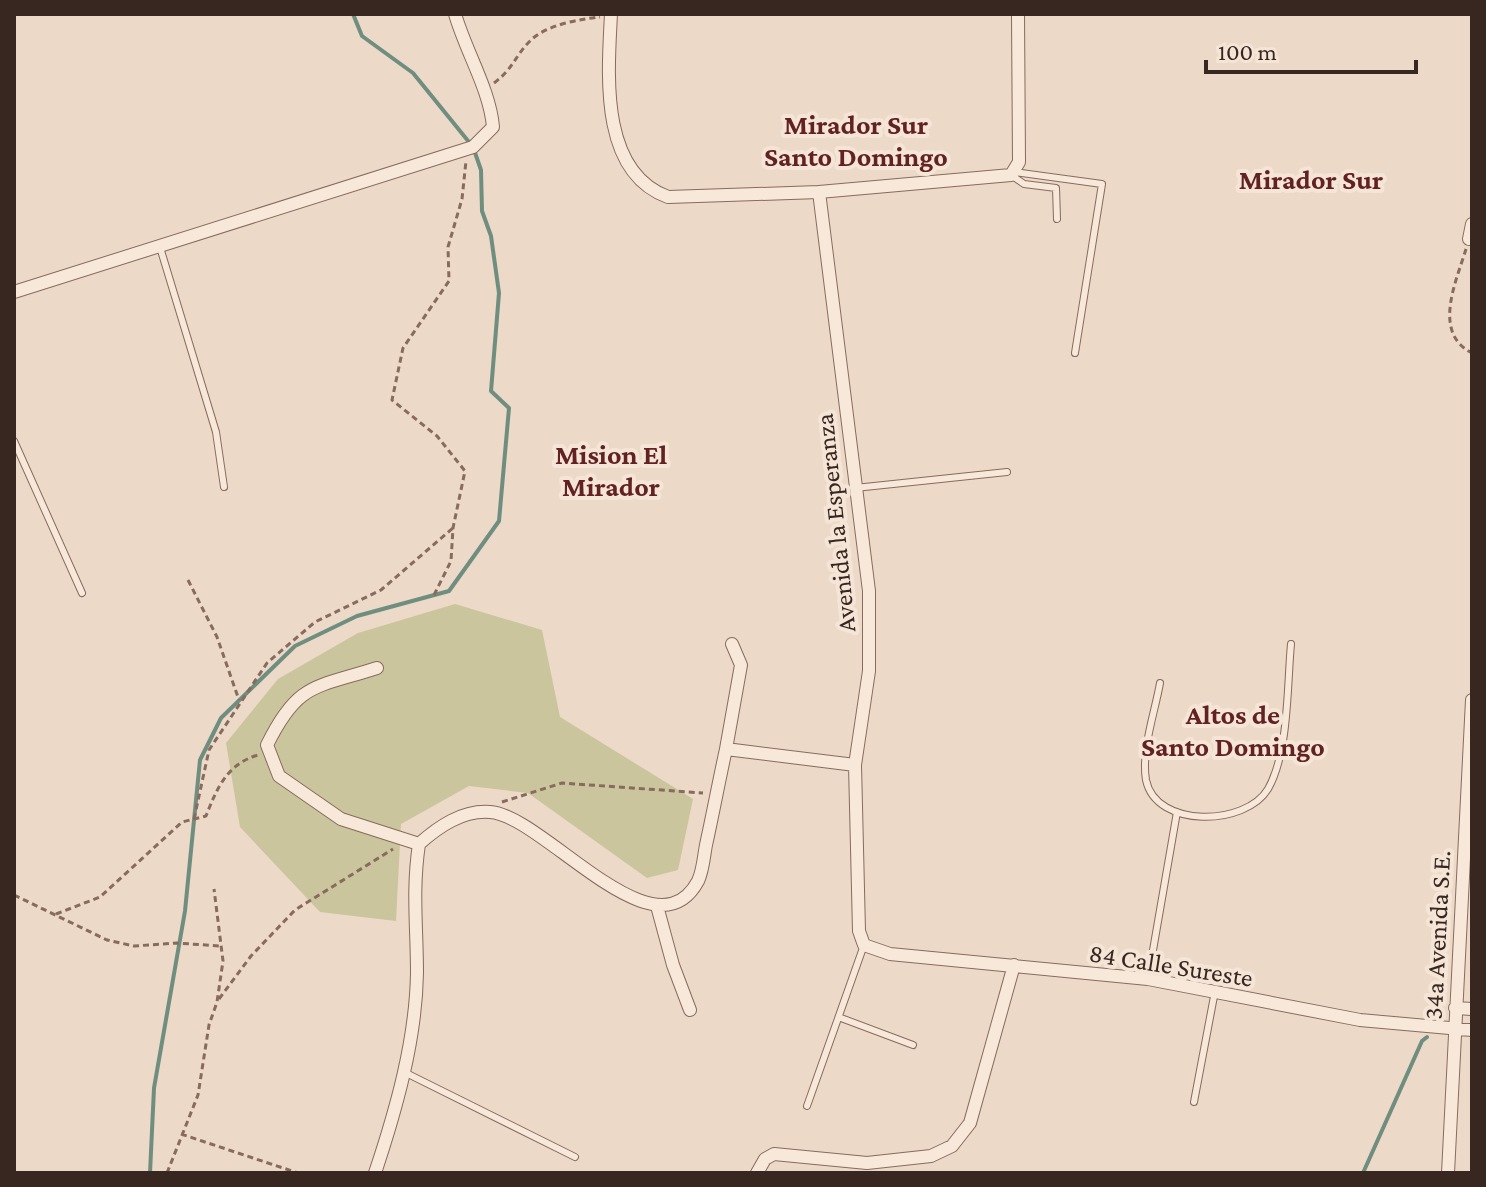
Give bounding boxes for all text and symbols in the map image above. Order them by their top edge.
scale bar [1206,24,1416,74]
text: 100 m [1218,38,1277,65]
district label: Mirador Sur Santo Domingo [764,109,948,172]
district label: Mirador Sur [1239,164,1383,195]
street label: Avenida la Esperanza [810,412,861,634]
district label: Mision El Mirador [555,439,667,502]
district label: Altos de Santo Domingo [1141,699,1325,762]
street label: 34a Avenida S.E. [1419,850,1456,1020]
street label: 84 Calle Sureste [1087,938,1255,993]

